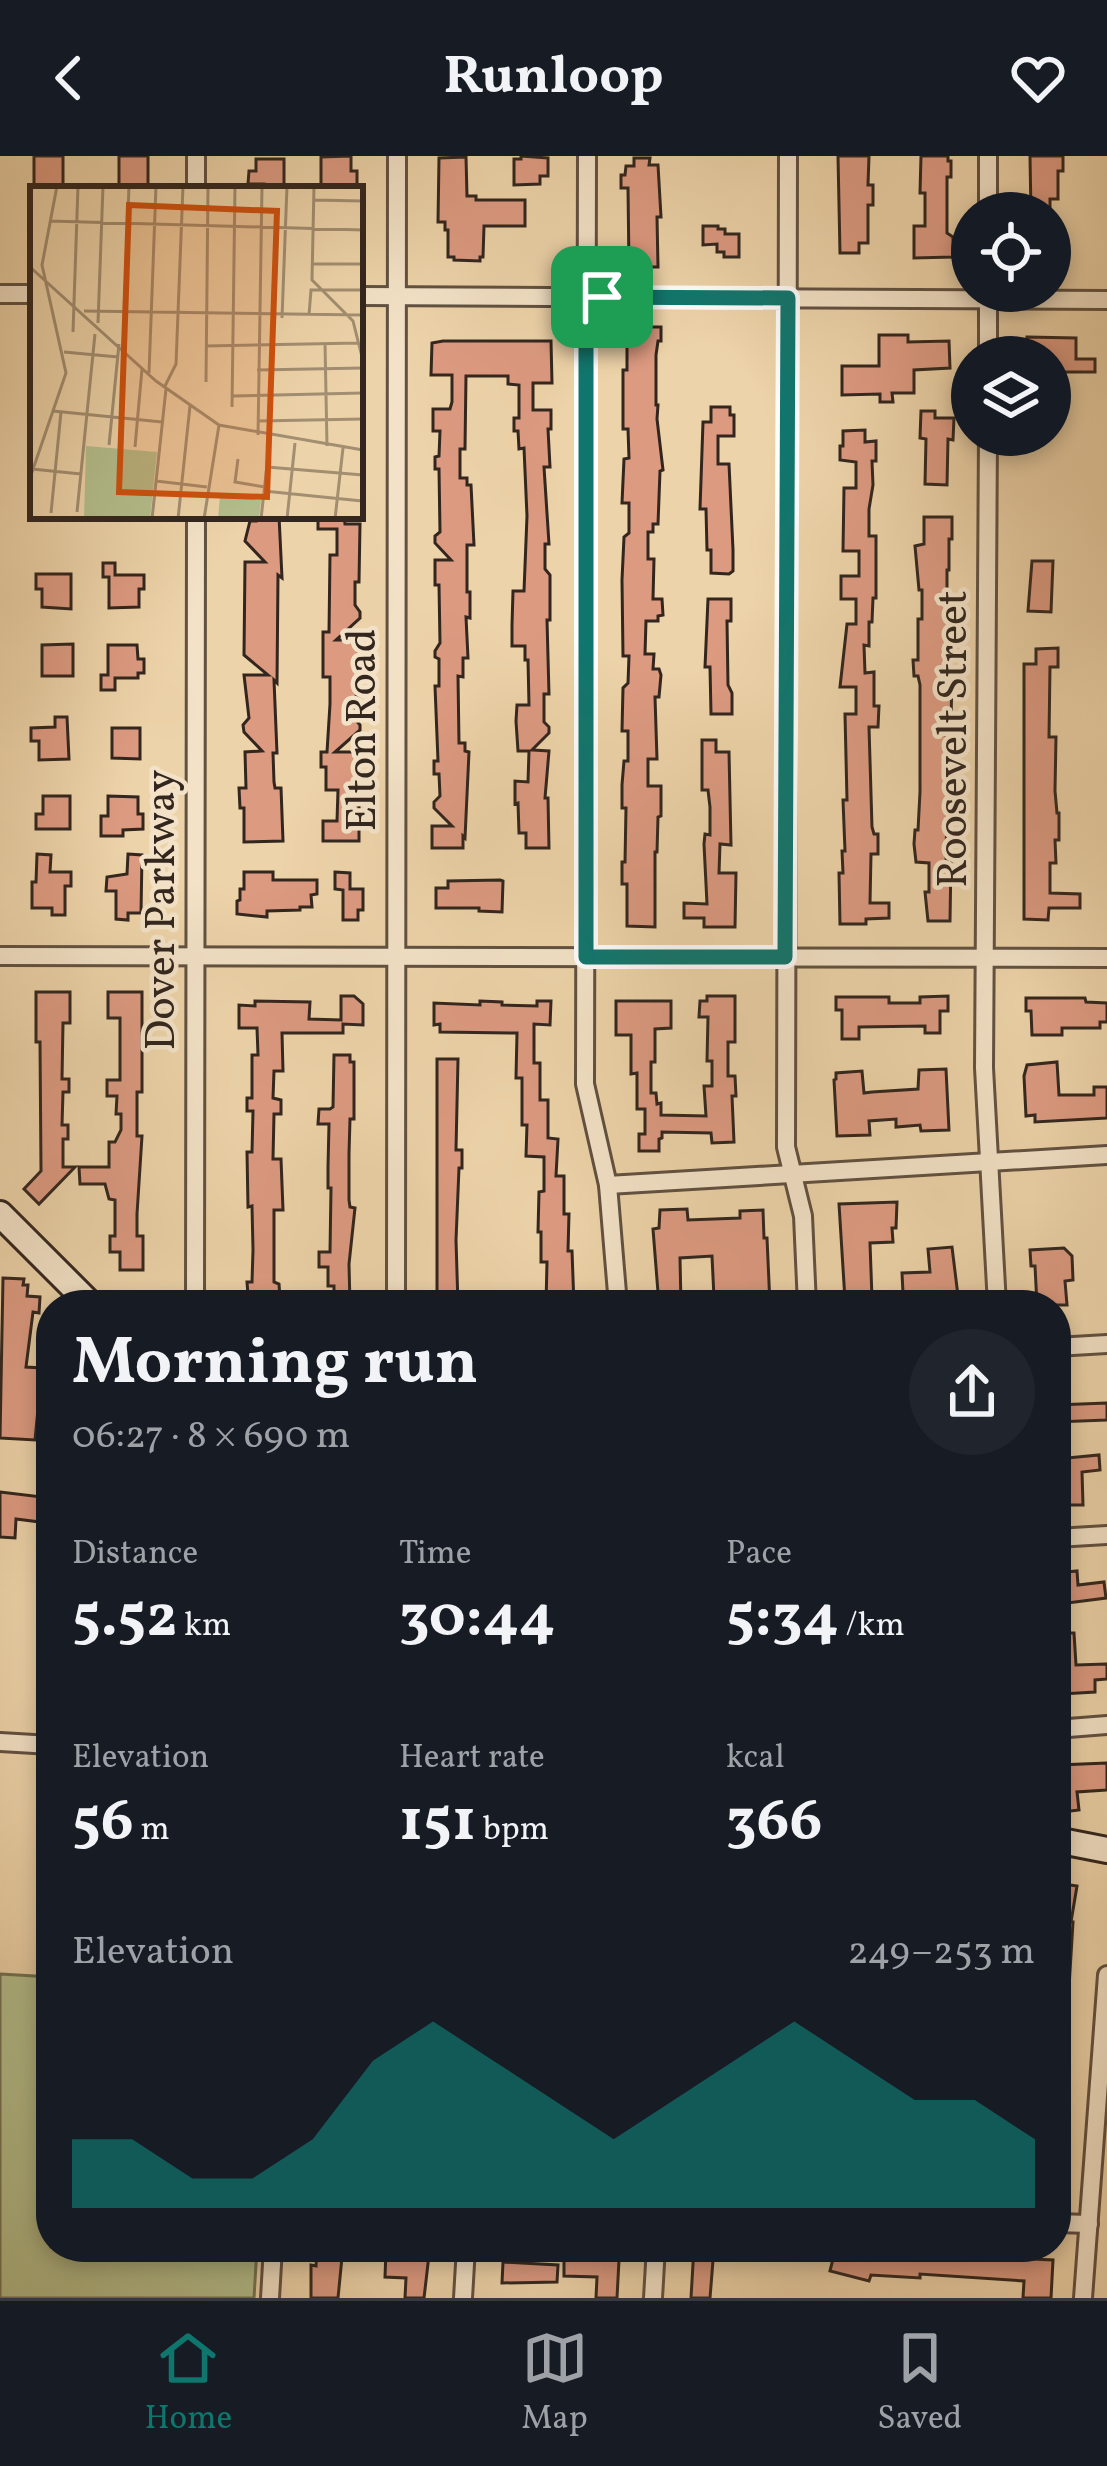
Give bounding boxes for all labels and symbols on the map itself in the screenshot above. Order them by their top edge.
inset map [30,186,363,519]
pin [551,246,653,348]
street label: Roosevelt Street [926,590,985,888]
street label: Elton Road [335,629,394,831]
street label: Dover Parkway [134,769,193,1050]

